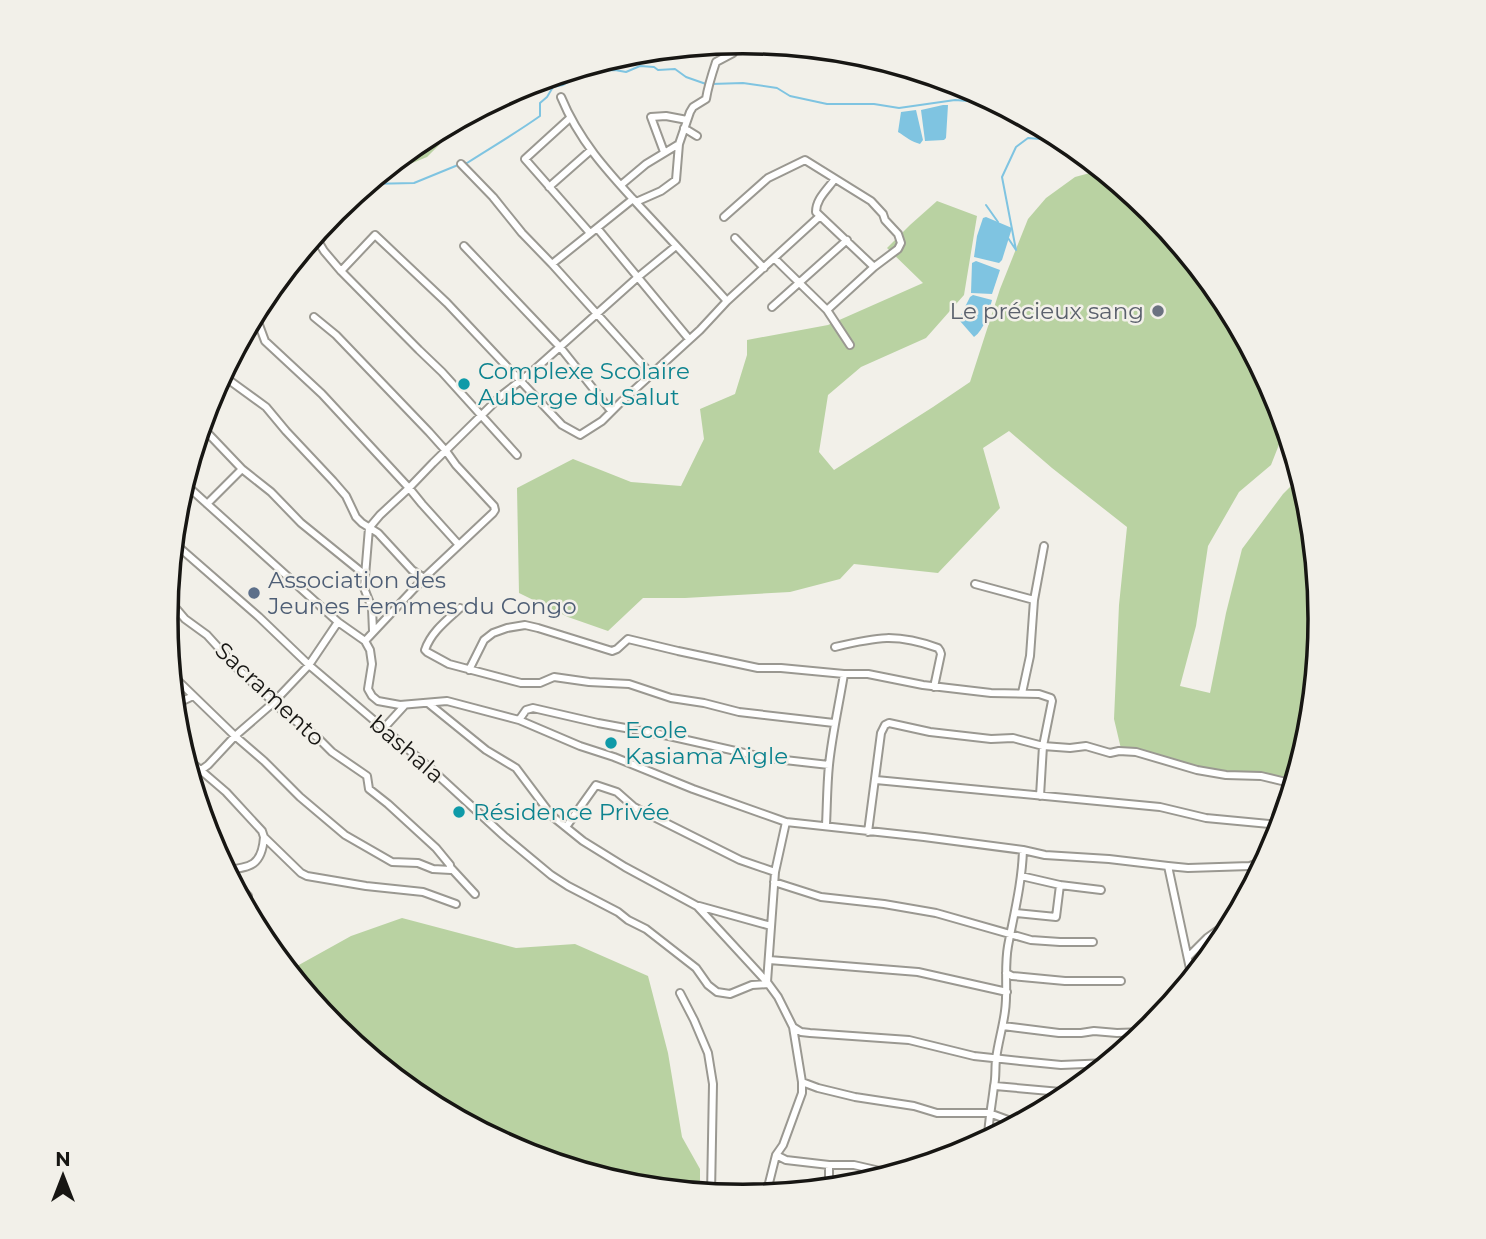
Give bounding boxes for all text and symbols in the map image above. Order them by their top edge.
place label: Le précieux sang [950,297,1144,325]
marker: Le précieux sang [1150,303,1166,319]
place label: Complexe Scolaire Auberge du Salut [478,357,690,411]
marker: Complexe Scolaire Auberge du Salut [456,376,472,392]
place label: Association des Jeunes Femmes du Congo [267,566,577,620]
marker: Association des Jeunes Femmes du Congo [246,585,262,601]
street label: Sacramento [209,636,331,752]
street label: bashala [364,709,450,789]
place label: Ecole Kasiama Aigle [625,716,788,770]
marker: Ecole Kasiama Aigle [603,735,619,751]
place label: Résidence Privée [473,798,670,826]
marker: Résidence Privée [451,804,467,820]
north arrow [28,1141,98,1211]
text: N [55,1148,71,1171]

